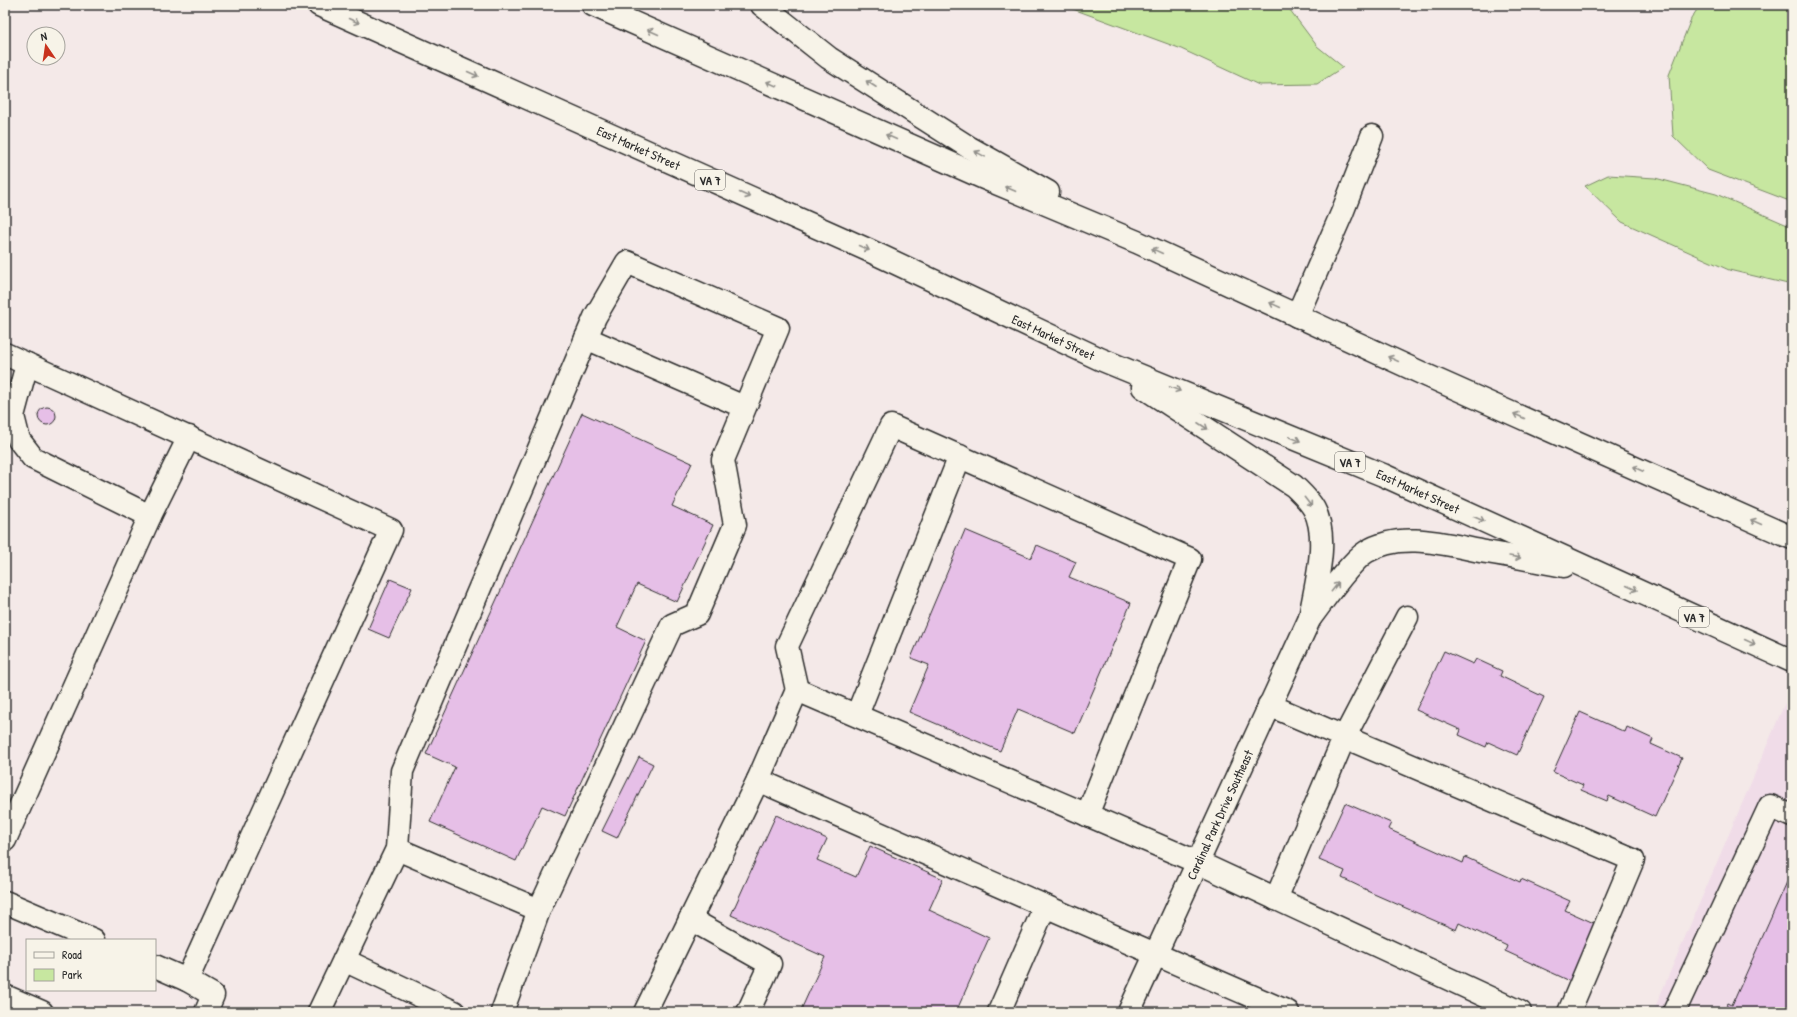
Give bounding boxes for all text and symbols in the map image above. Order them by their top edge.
one-way arrow [348,18,360,25]
north arrow [26,26,66,66]
one-way arrow [648,27,660,35]
text: N [39,29,48,44]
one-way arrow [466,71,478,78]
one-way arrow [766,80,778,88]
one-way arrow [865,80,877,88]
street label: East Market Street [594,121,684,174]
one-way arrow [885,133,897,140]
one-way arrow [974,150,986,158]
road number: VA 7 [695,170,725,190]
one-way arrow [1004,185,1016,192]
one-way arrow [739,192,751,200]
one-way arrow [857,245,869,252]
one-way arrow [1151,247,1163,254]
one-way arrow [1269,301,1281,308]
street label: East Market Street [1009,310,1098,365]
one-way arrow [1387,355,1399,362]
one-way arrow [1169,386,1181,394]
one-way arrow [1513,412,1525,419]
one-way arrow [1197,423,1209,431]
one-way arrow [1289,436,1301,444]
road number: VA 7 [1335,452,1365,472]
street label: East Market Street [1374,464,1463,518]
one-way arrow [1632,465,1644,472]
one-way arrow [1304,496,1312,507]
one-way arrow [1472,516,1484,523]
one-way arrow [1751,518,1763,525]
one-way arrow [1508,553,1521,561]
one-way arrow [1330,582,1339,593]
one-way arrow [1626,585,1638,592]
road number: VA 7 [1679,607,1709,627]
one-way arrow [1744,639,1756,646]
street label: Cardinal Park Drive Southeast [1182,746,1257,883]
legend [26,939,156,991]
text: Road [62,946,82,963]
text: Park [62,966,82,983]

